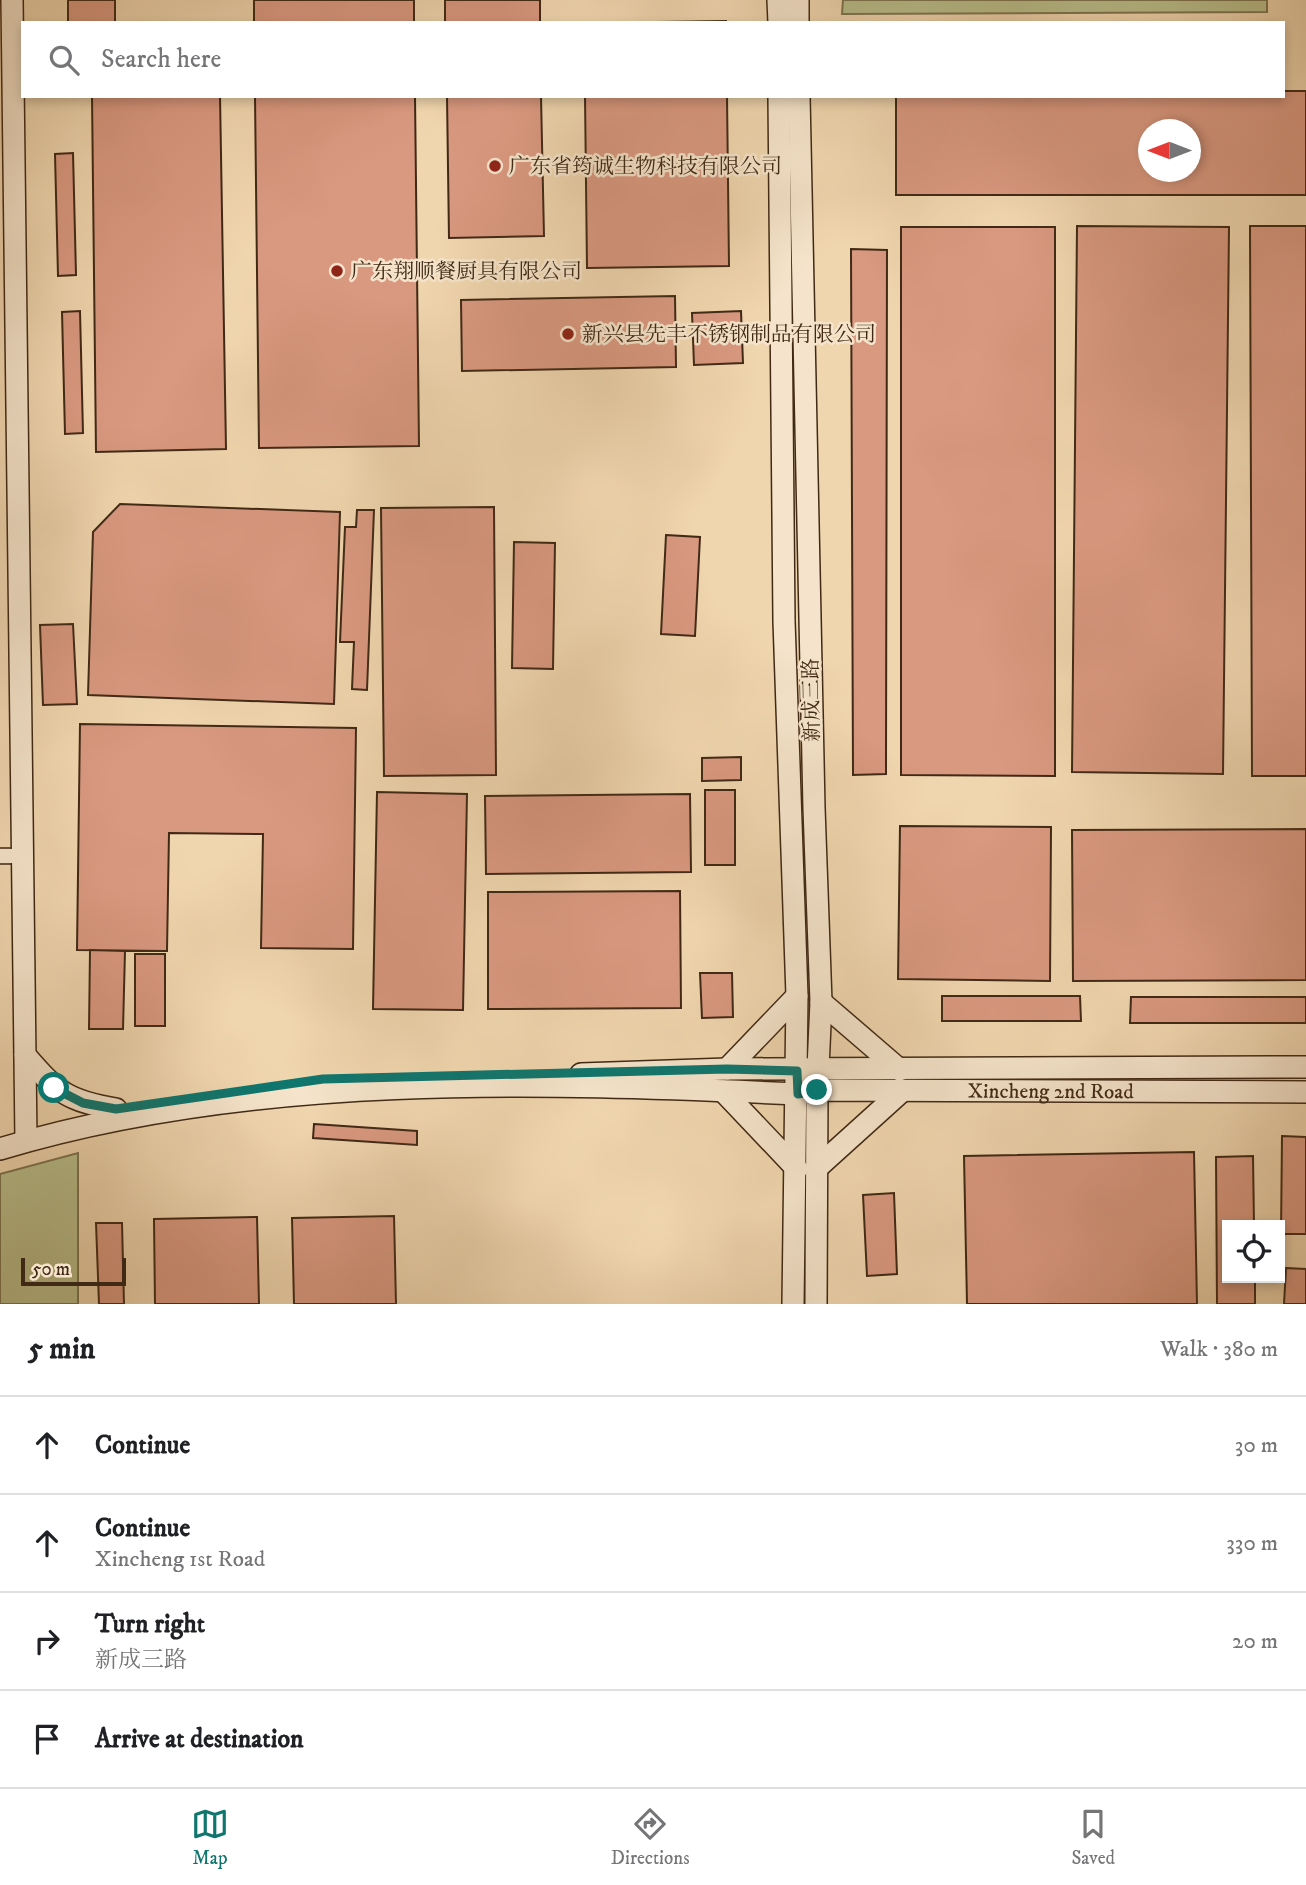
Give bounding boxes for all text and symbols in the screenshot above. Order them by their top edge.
search box [21,21,1285,98]
icon: search [45,41,83,79]
text: Search here [101,43,221,76]
north arrow [1138,119,1201,182]
place label: 广东省筠诚生物科技有限公司 [509,154,782,180]
marker: 广东省筠诚生物科技有限公司 [487,158,503,174]
place label: 广东翔顺餐厨具有限公司 [351,259,582,285]
marker: 广东翔顺餐厨具有限公司 [329,263,345,279]
place label: 新兴县先丰不锈钢制品有限公司 [582,322,876,348]
marker: 新兴县先丰不锈钢制品有限公司 [560,326,576,342]
street label: 新成三路 [798,658,826,742]
route start [38,1072,69,1103]
route end [801,1074,832,1105]
street label: Xincheng 2nd Road [968,1079,1134,1105]
map controls [1222,1220,1285,1283]
button: locate [1222,1220,1285,1283]
scale bar [21,1255,126,1287]
text: 50 m [32,1258,70,1281]
text: 5 min [28,1331,95,1368]
text: Walk · 380 m [1160,1335,1278,1364]
icon: ahead [28,1426,66,1464]
text: Continue [95,1429,190,1462]
text: 30 m [1235,1431,1278,1460]
text: Continue [95,1512,190,1545]
icon: ahead [28,1524,66,1562]
text: 330 m [1226,1529,1278,1558]
text: Xincheng 1st Road [95,1545,265,1574]
text: Turn right [95,1608,205,1641]
icon: right [28,1622,66,1660]
text: 20 m [1232,1627,1278,1656]
text: 新成三路 [95,1646,187,1675]
icon: arrive [28,1720,66,1758]
text: Arrive at destination [95,1723,304,1756]
tab: Map [191,1805,229,1870]
tab: Directions [611,1805,690,1870]
tab: Saved [1071,1805,1115,1870]

